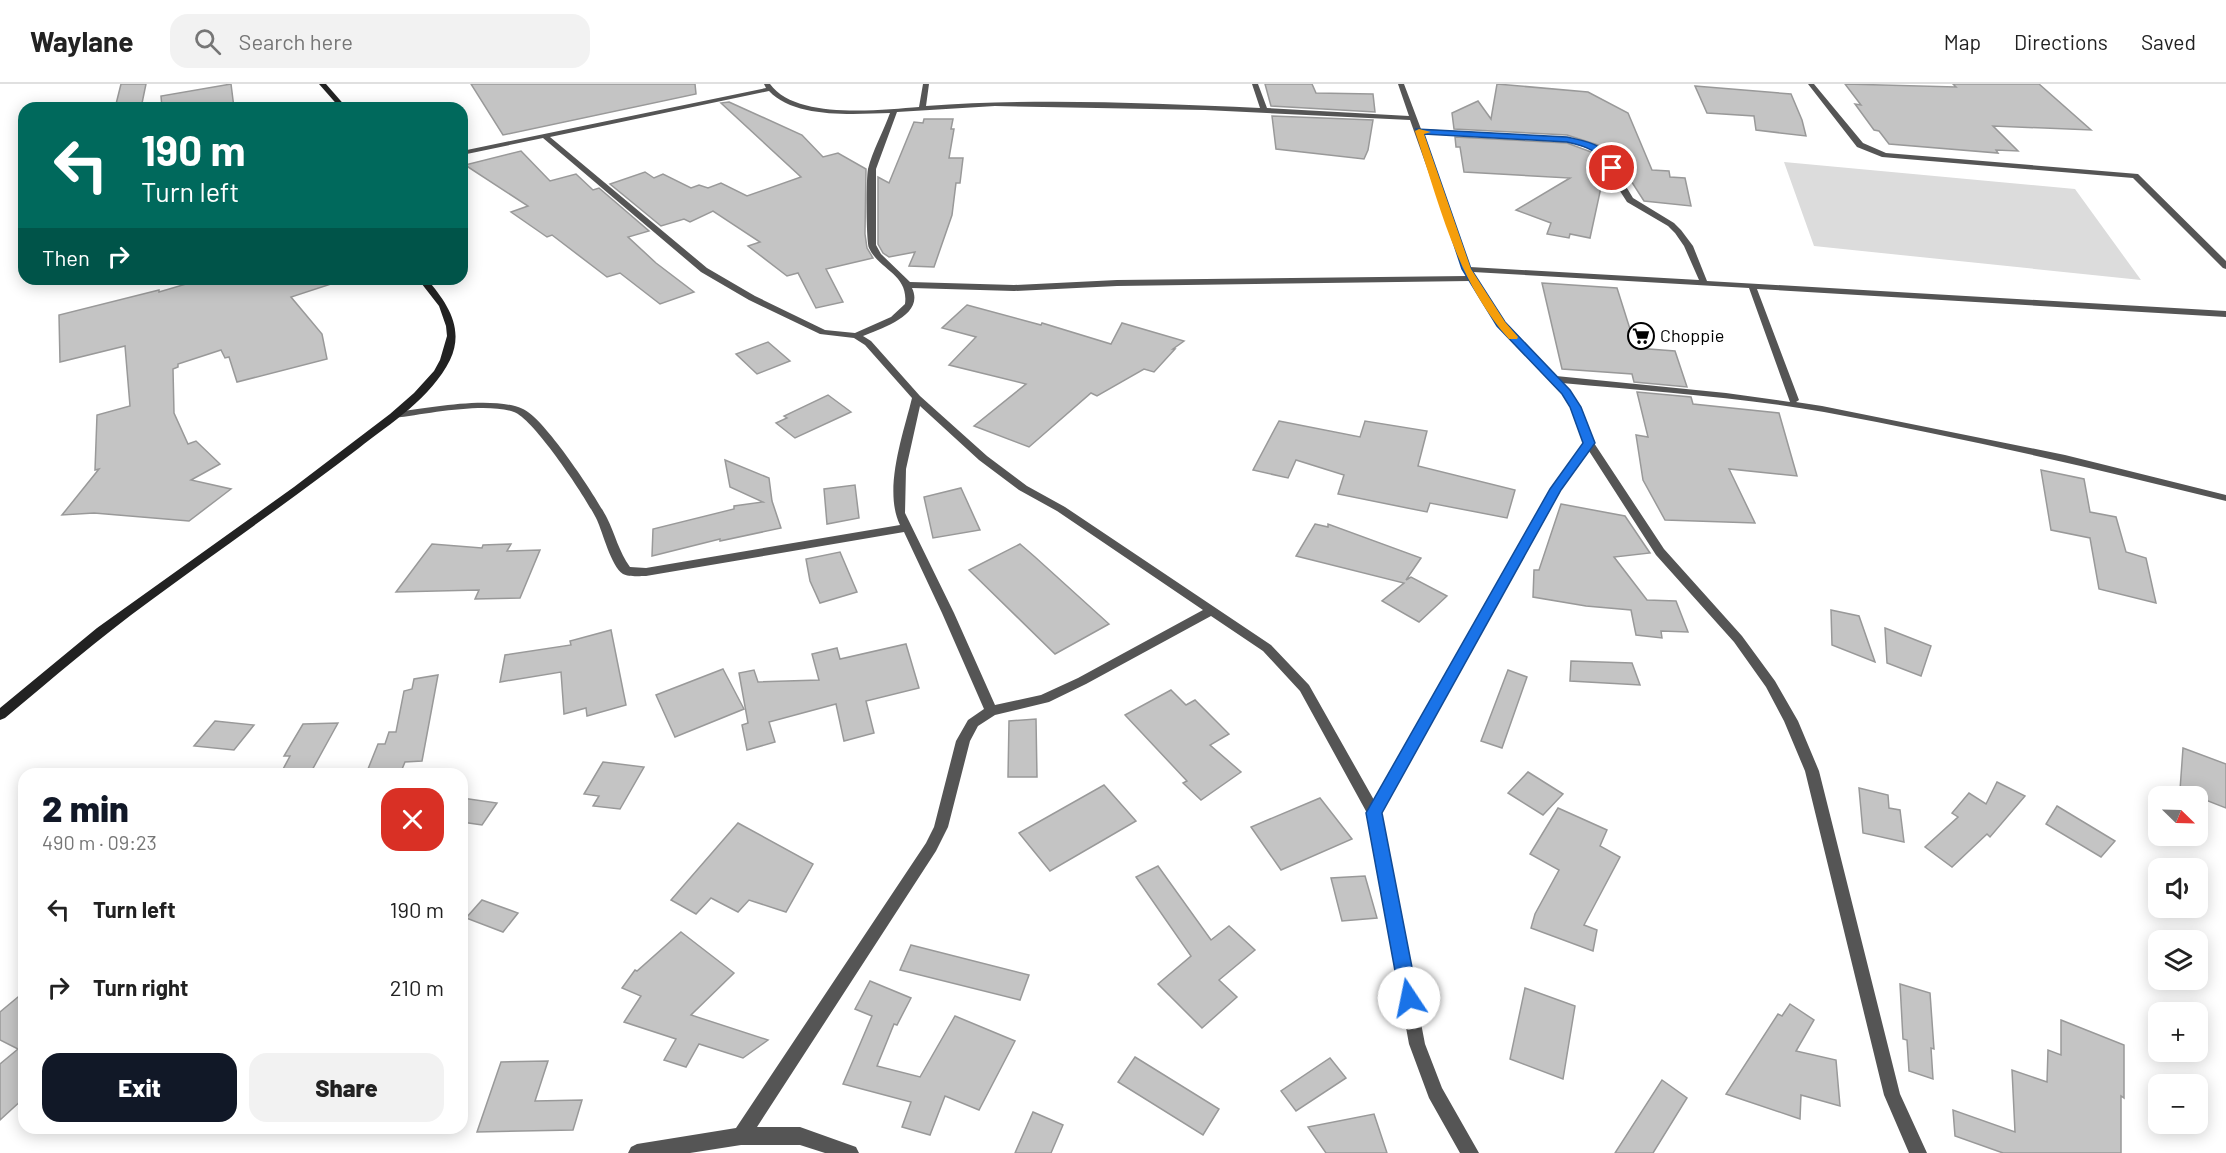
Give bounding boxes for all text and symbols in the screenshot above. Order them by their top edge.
search box [170,14,590,68]
text: Waylane [30,24,134,58]
icon: search [191,25,224,58]
text: Search here [239,28,353,54]
text: Map [1944,29,1981,54]
text: Directions [2014,29,2108,54]
text: Saved [2141,29,2196,54]
text: 190 m [141,124,246,174]
icon: left [42,126,120,204]
pin [1586,142,1637,193]
icon: arrive [1595,151,1628,184]
text: Turn left [141,175,239,207]
icon: right [102,240,135,273]
text: Then [42,244,90,270]
supermarket icon: Choppie [1626,321,1656,351]
place label: Choppie [1660,324,1724,346]
text: 2 min [42,786,129,829]
north arrow [2148,786,2208,846]
map controls [2148,786,2208,1134]
button: close [381,788,444,851]
text: 490 m · 09:23 [42,830,157,854]
button: sound [2148,858,2208,918]
icon: left [42,893,75,926]
text: Turn left [93,896,176,922]
text: 190 m [390,896,444,922]
button: layers [2148,930,2208,990]
position arrow [1377,966,1441,1030]
icon: right [42,971,75,1004]
text: Turn right [93,974,188,1000]
text: 210 m [390,974,444,1000]
button: + [2148,1002,2208,1062]
button: Exit [42,1053,237,1122]
button: Share [249,1053,444,1122]
button: − [2148,1074,2208,1134]

